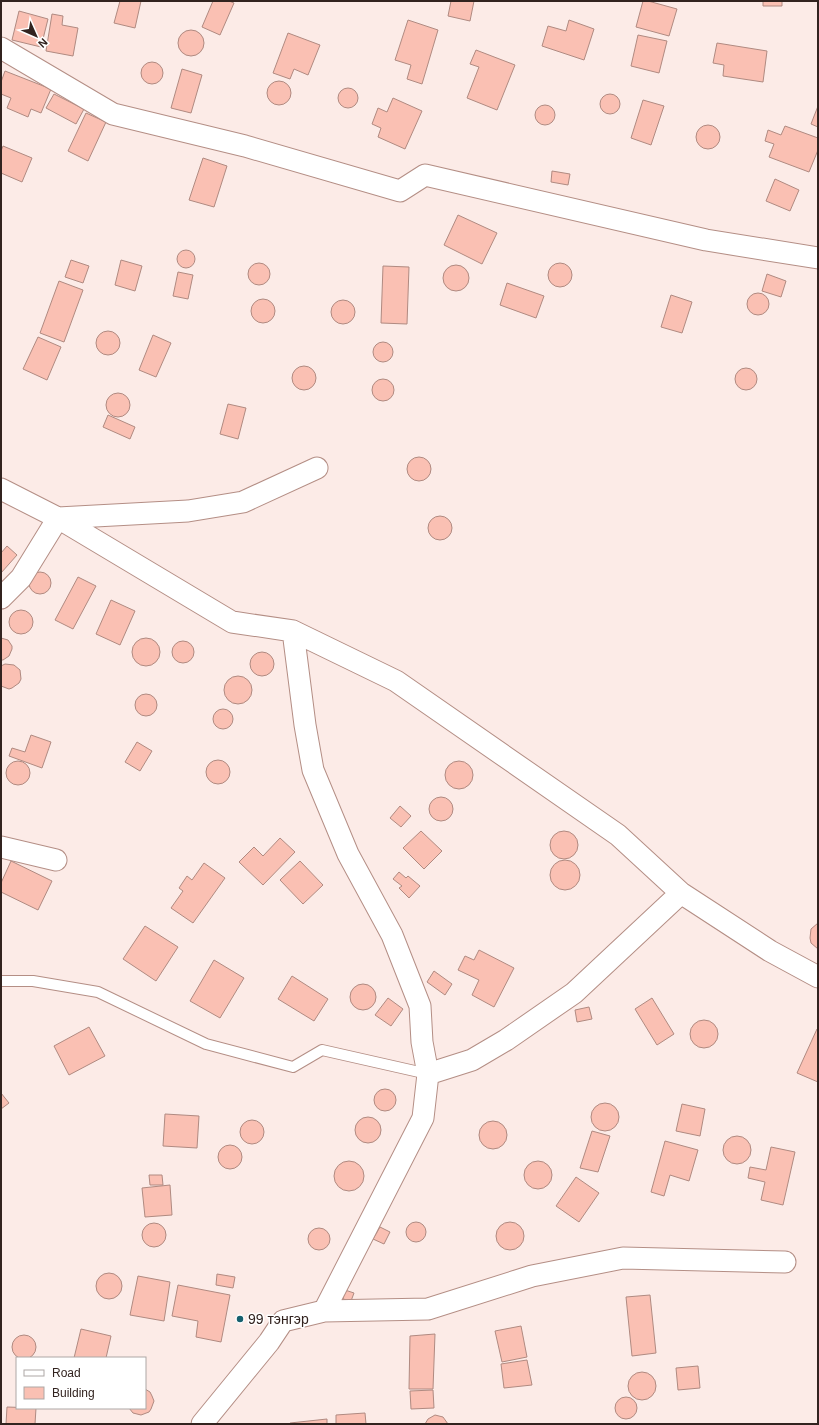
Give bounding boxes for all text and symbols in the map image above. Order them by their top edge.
north arrow [16,16,56,56]
text: N [36,36,50,50]
place label: 99 тэнгэр [248,1311,309,1327]
marker: 99 тэнгэр [235,1314,245,1324]
legend [16,1357,146,1409]
text: Road [52,1366,81,1380]
text: Building [52,1386,95,1400]

